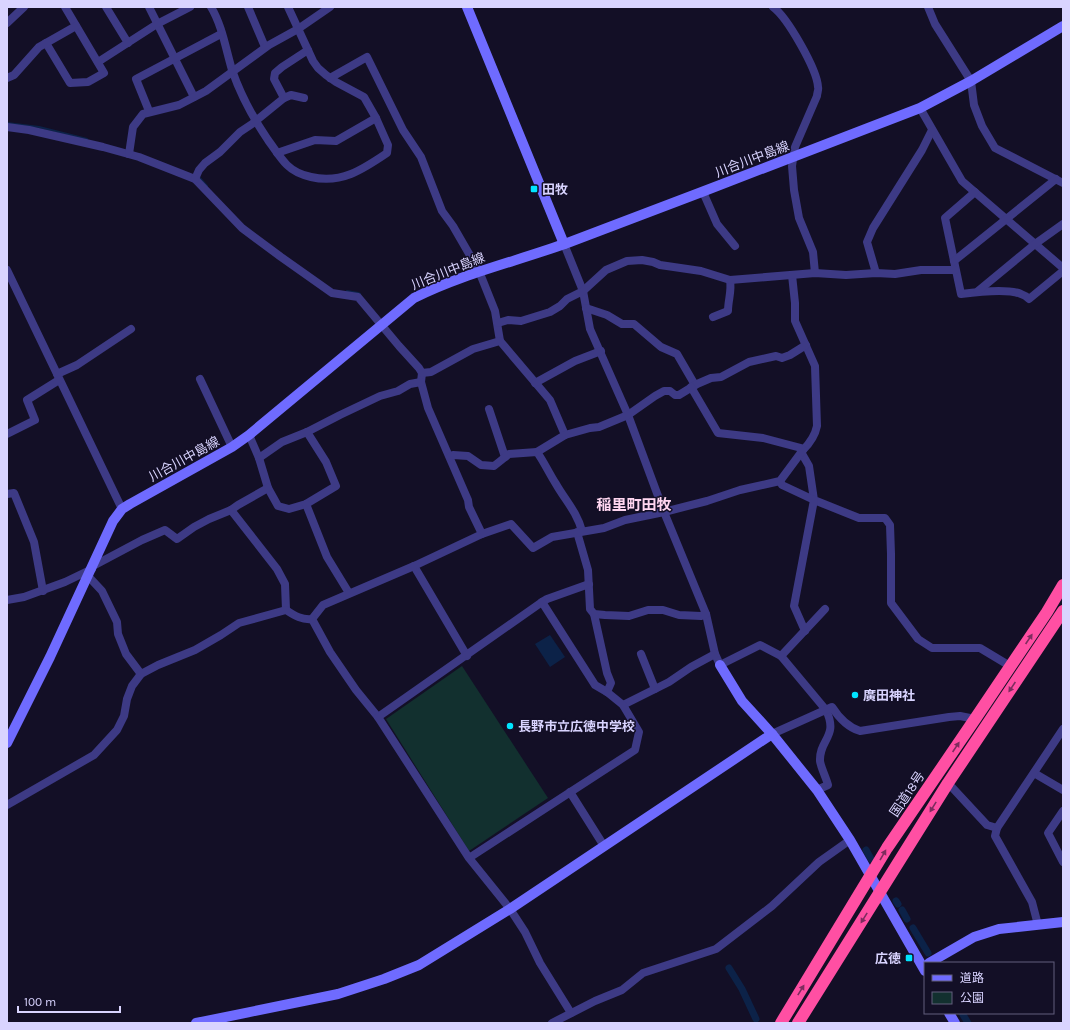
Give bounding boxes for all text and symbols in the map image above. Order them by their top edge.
street label: 川合川中島線 [713,138,791,180]
place label: 田牧 [542,182,568,197]
marker: 田牧 [529,184,539,194]
street label: 川合川中島線 [409,249,487,293]
street label: 川合川中島線 [146,434,222,484]
district label: 稲里町田牧 [596,496,672,514]
one-way arrow [1025,633,1032,645]
one-way arrow [1008,682,1016,692]
place label: 廣田神社 [863,688,915,703]
marker: 廣田神社 [850,690,860,700]
place label: 長野市立広徳中学校 [518,719,635,734]
marker: 長野市立広徳中学校 [505,721,515,731]
one-way arrow [952,742,960,752]
street label: 国道18号 [886,769,928,819]
one-way arrow [929,801,936,813]
one-way arrow [880,849,887,861]
one-way arrow [861,912,868,924]
place label: 広徳 [875,951,901,966]
marker: 広徳 [904,953,914,963]
legend [924,962,1054,1014]
text: 道路 [960,971,984,985]
one-way arrow [798,984,805,996]
scale bar [18,988,120,1014]
text: 公園 [960,991,984,1005]
text: 100 m [24,995,56,1009]

